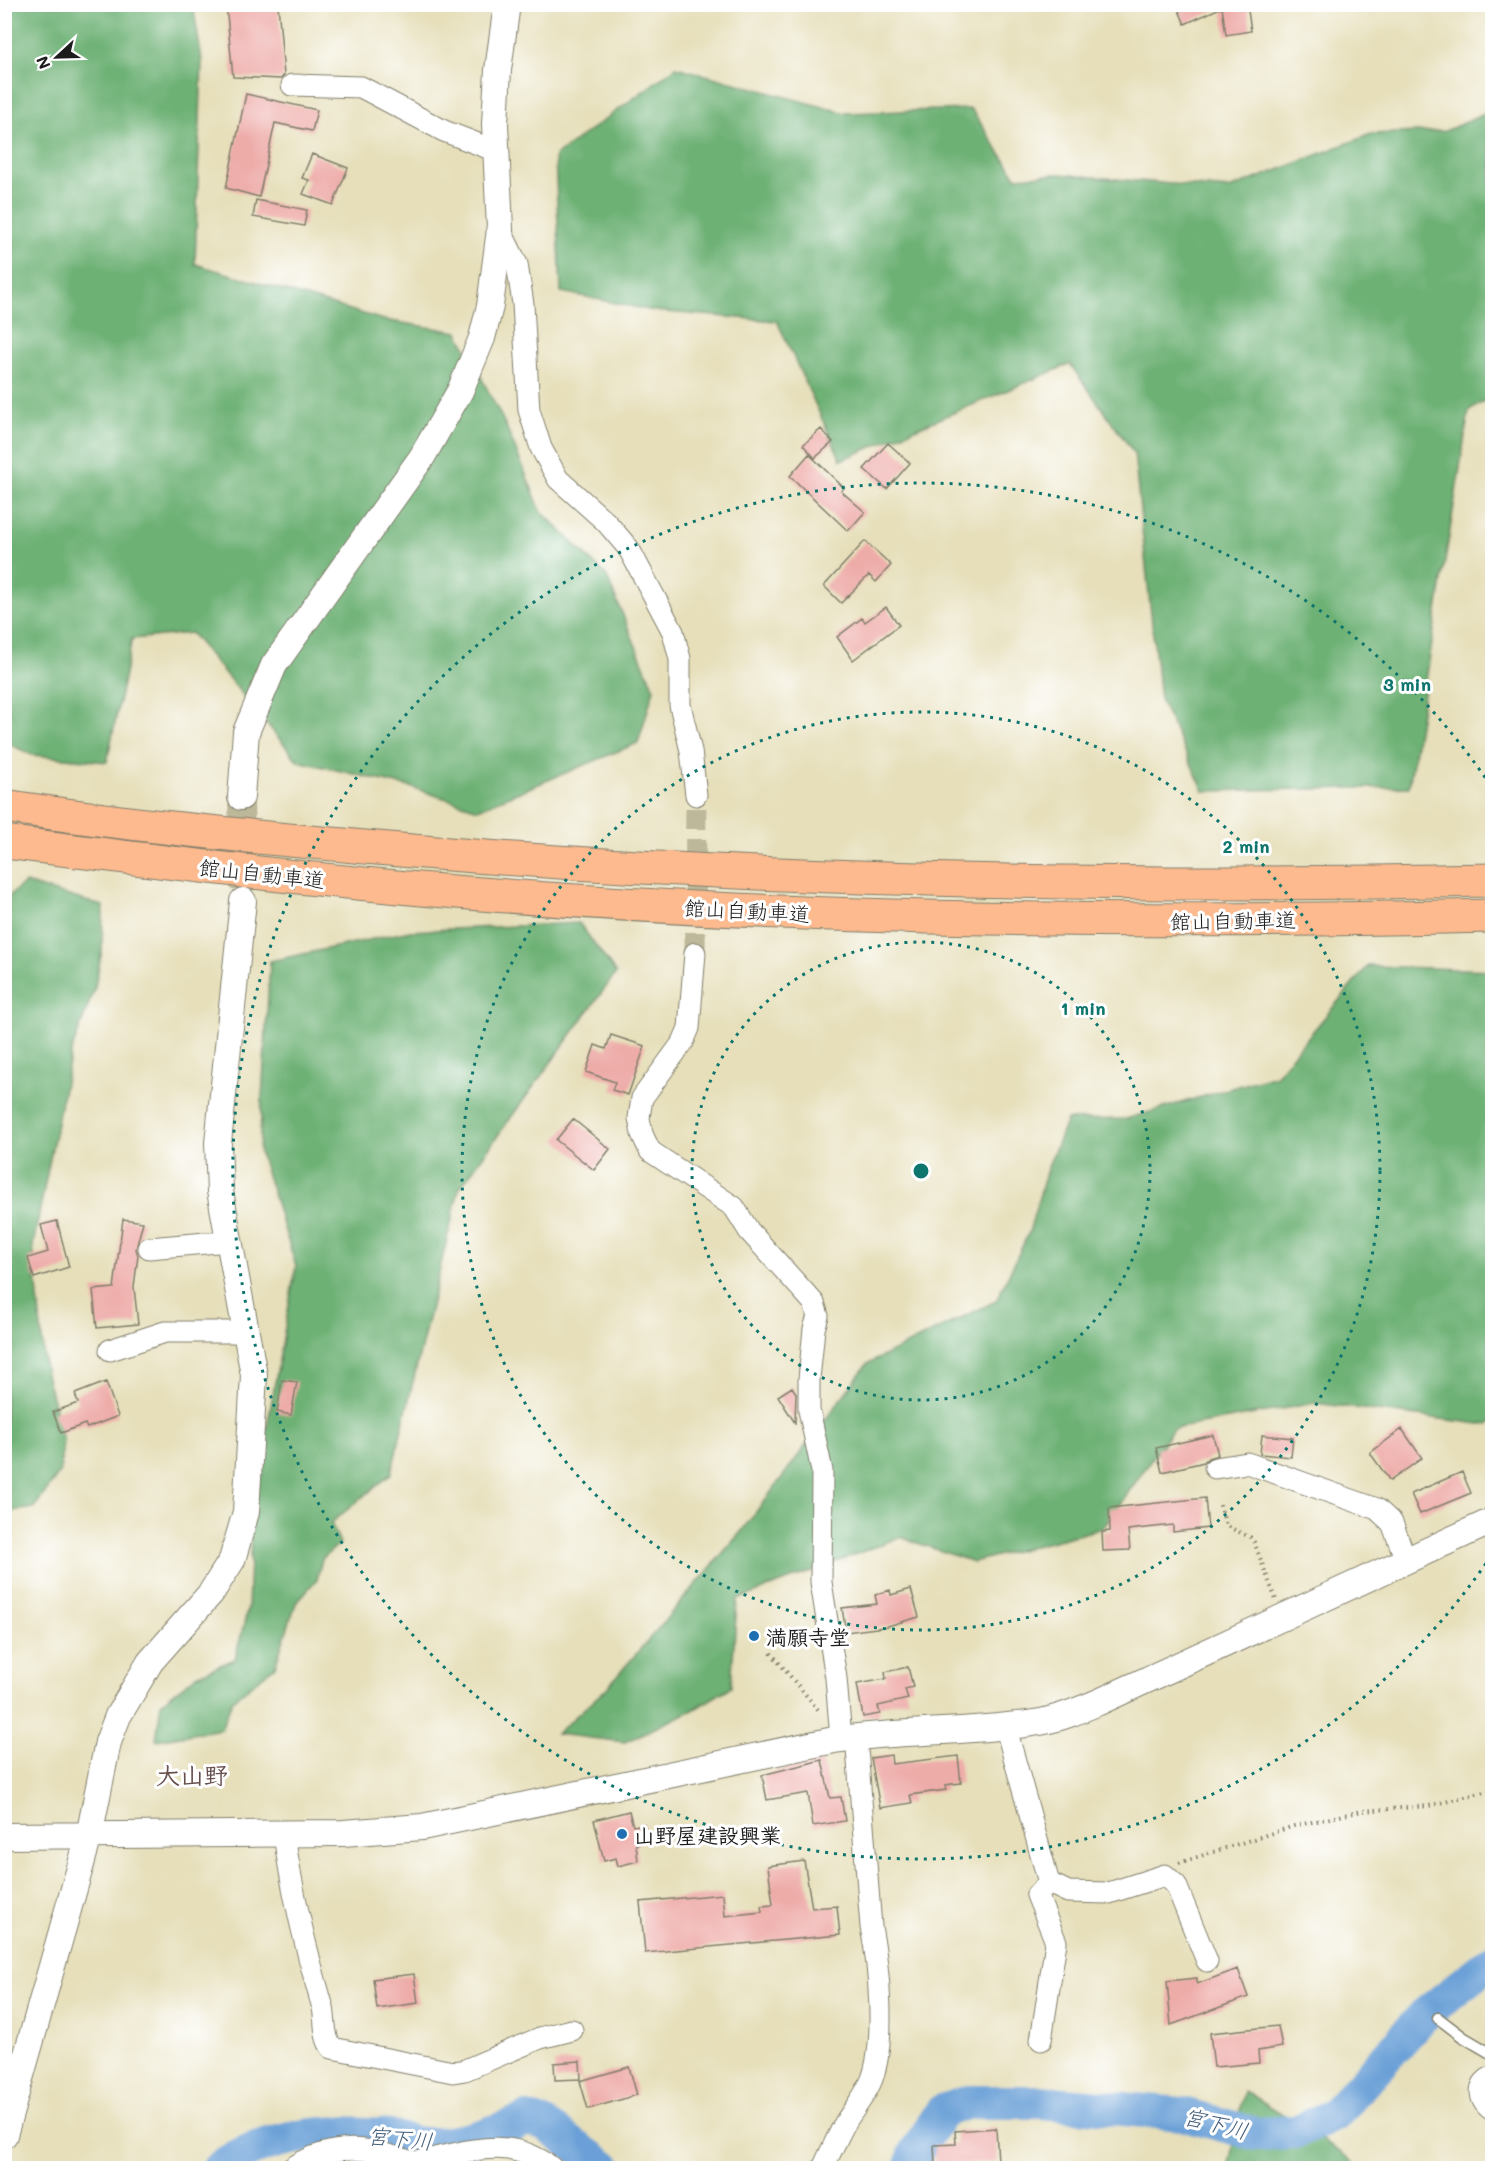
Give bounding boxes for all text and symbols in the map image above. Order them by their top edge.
north arrow [27,27,87,87]
text: N [31,53,55,72]
text: 3 min [1383,672,1431,696]
text: 2 min [1222,834,1270,858]
street label: 館山自動車道 [198,853,326,893]
street label: 館山自動車道 [683,893,811,927]
street label: 館山自動車道 [1170,905,1296,935]
text: 1 min [1060,996,1106,1020]
centre of rings [911,1161,931,1181]
place label: 満願寺堂 [766,1623,850,1650]
marker: 満願寺堂 [747,1629,761,1643]
district label: 大山野 [156,1759,228,1790]
place label: 山野屋建設興業 [634,1821,781,1848]
marker: 山野屋建設興業 [615,1827,629,1841]
water label: 宮下川 [1180,2101,1252,2145]
water label: 宮下川 [366,2121,434,2155]

